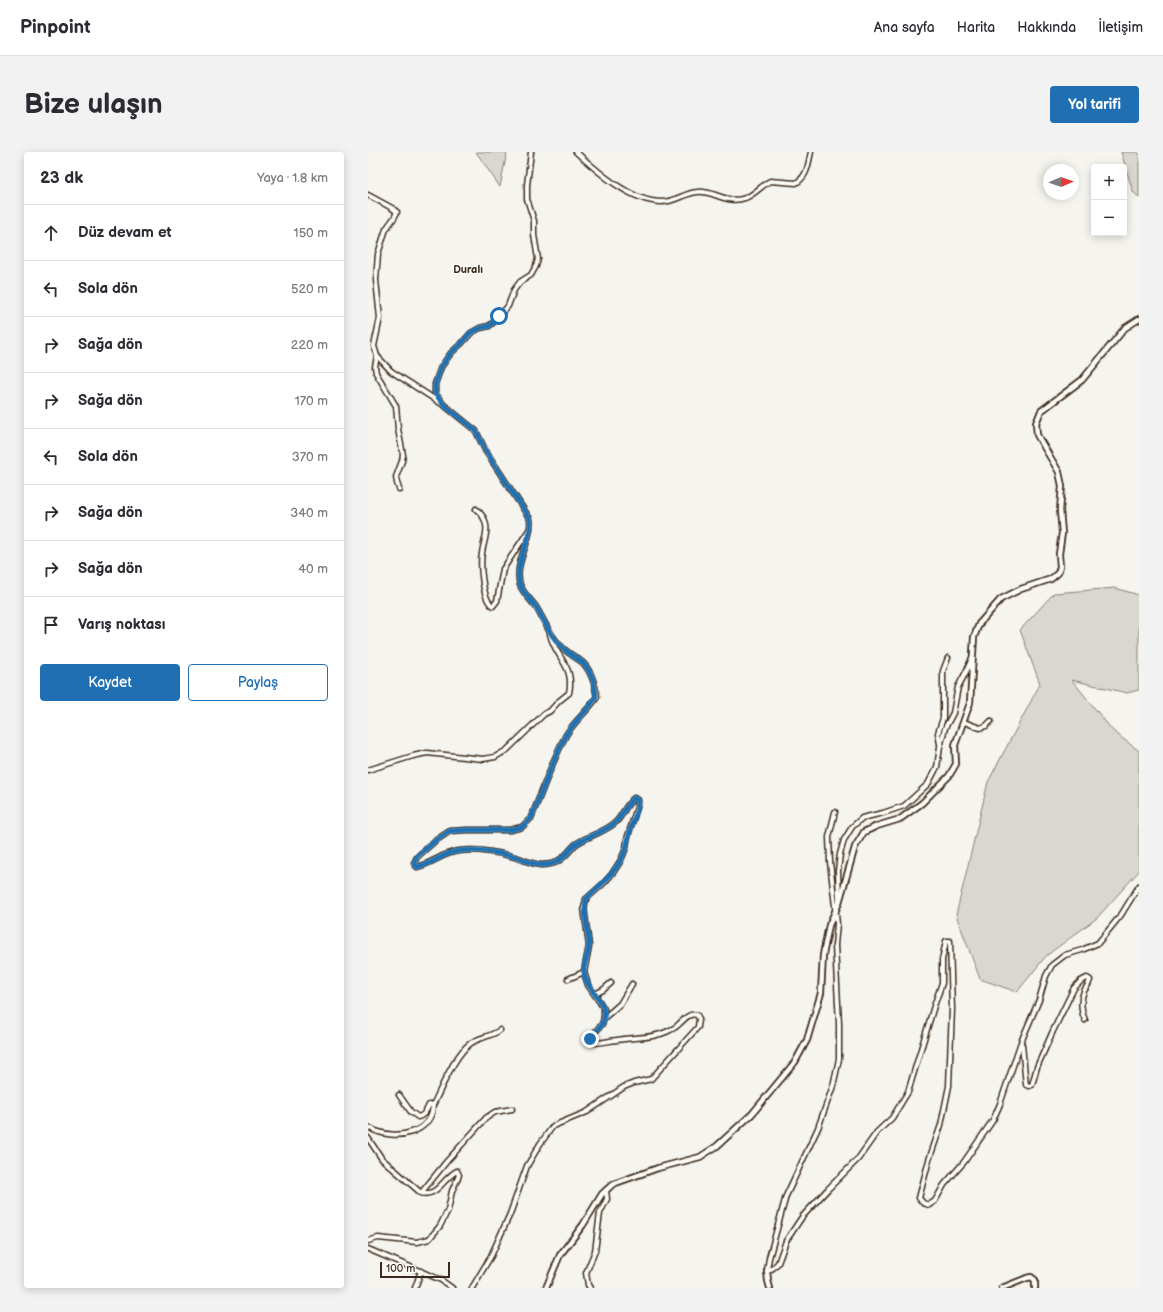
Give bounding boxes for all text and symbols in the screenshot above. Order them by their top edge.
text: Pinpoint [20,16,91,39]
text: Ana sayfa [874,19,935,36]
text: Harita [957,19,995,36]
text: Hakkında [1017,19,1076,36]
text: İletişim [1098,19,1143,36]
button: Yol tarifi [1050,86,1139,123]
text: Bize ulaşın [24,88,163,121]
north arrow [1043,164,1079,200]
map controls [1091,164,1127,236]
button: + [1091,164,1127,200]
text: 23 dk [40,168,83,188]
text: Yaya · 1.8 km [257,170,328,186]
button: − [1091,200,1127,236]
icon: ahead [40,222,62,244]
text: Düz devam et [78,223,172,242]
text: 150 m [294,225,328,241]
district label: Duralı [453,263,483,276]
icon: left [40,278,62,300]
text: Sola dön [78,279,138,298]
text: 520 m [291,281,328,297]
route start [490,307,508,325]
icon: right [40,334,62,356]
text: Sağa dön [78,335,143,354]
text: 220 m [291,337,328,353]
icon: right [40,390,62,412]
text: Sağa dön [78,391,143,410]
text: 170 m [295,393,328,409]
icon: left [40,446,62,468]
text: Sola dön [78,447,138,466]
text: 370 m [292,449,328,465]
icon: right [40,502,62,524]
text: Sağa dön [78,503,143,522]
text: 340 m [290,505,328,521]
icon: right [40,558,62,580]
text: Sağa dön [78,559,143,578]
text: 40 m [298,561,328,577]
icon: arrive [40,614,62,636]
text: Varış noktası [78,615,165,634]
button: Kaydet [40,664,180,701]
button: Paylaş [188,664,328,701]
route end [581,1030,599,1048]
scale bar [380,1260,450,1279]
text: 100 m [386,1262,415,1275]

